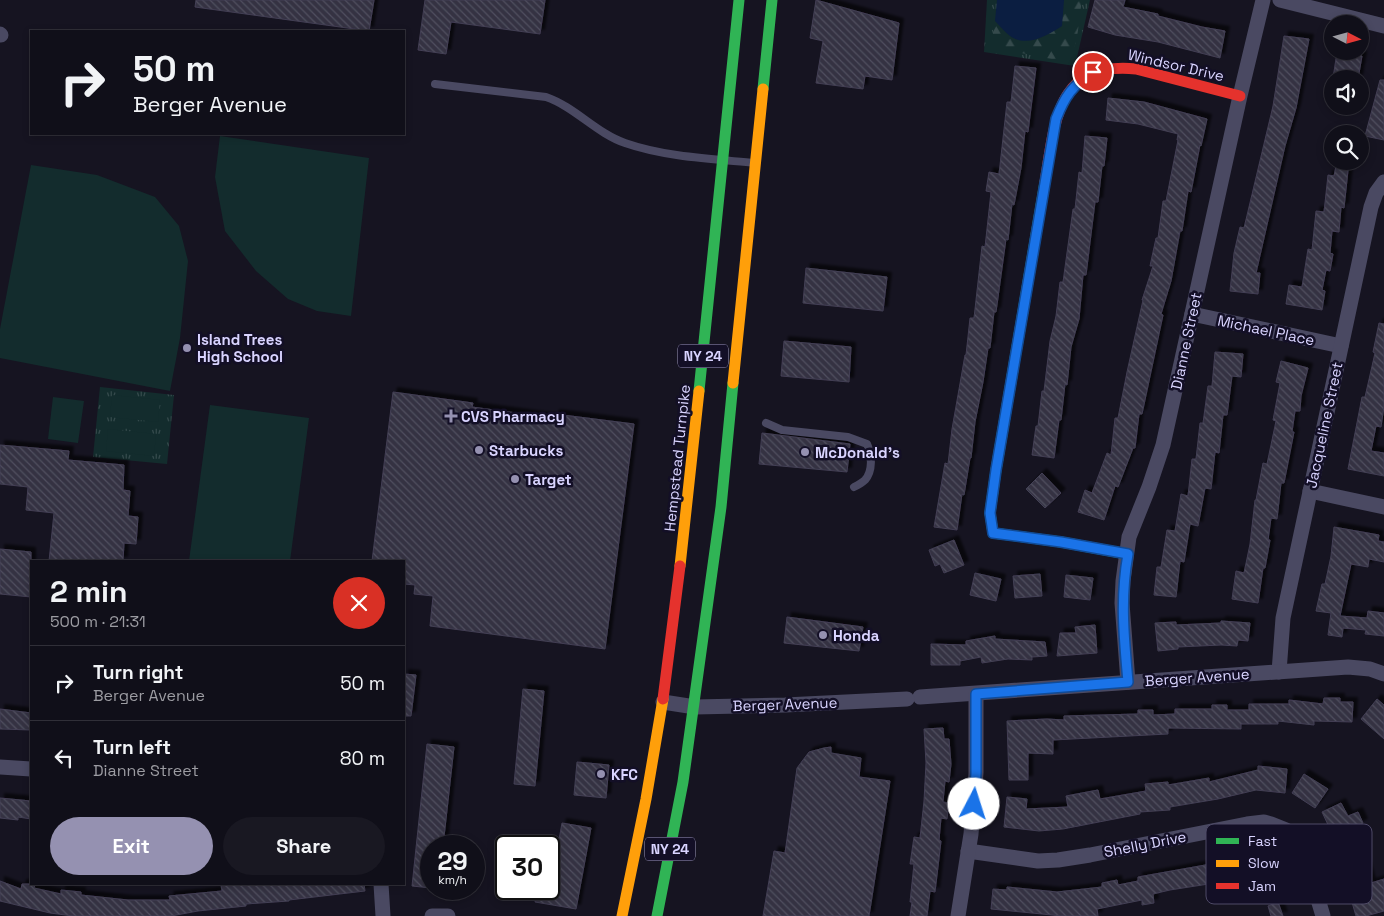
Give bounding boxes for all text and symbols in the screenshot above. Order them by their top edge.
north arrow [1324,15,1369,60]
map controls [1324,15,1369,170]
street label: Windsor Drive [1126,45,1226,85]
text: 50 m [133,47,215,91]
icon: right [50,50,115,115]
pin [1072,51,1114,93]
icon: arrive [1079,58,1107,86]
button: sound [1324,70,1369,115]
text: Berger Avenue [133,90,287,118]
button: search [1324,125,1369,170]
street label: Dianne Street [1166,290,1206,392]
street label: Michael Place [1216,310,1316,350]
place label: Island Trees High School [197,330,283,366]
marker: Island Trees High School [181,342,193,354]
road number: NY 24 [678,344,728,368]
street label: Jacqueline Street [1301,360,1347,490]
street label: Hempstead Turnpike [660,383,694,532]
place label: CVS Pharmacy [461,407,565,426]
marker: CVS Pharmacy [445,410,457,422]
place label: Starbucks [489,441,563,460]
place label: McDonald's [815,443,900,462]
marker: Starbucks [473,444,485,456]
marker: McDonald's [799,446,811,458]
place label: Target [525,470,572,489]
marker: Target [509,473,521,485]
text: 2 min [50,572,128,611]
button: close [333,577,385,629]
text: 500 m · 21:31 [50,611,146,632]
place label: Honda [833,626,880,645]
marker: Honda [817,629,829,641]
text: Turn right [93,660,183,685]
street label: Berger Avenue [1144,664,1250,690]
icon: right [50,669,78,697]
text: 50 m [340,671,385,696]
text: Berger Avenue [93,685,205,706]
street label: Berger Avenue [732,693,838,715]
text: Turn left [93,735,171,760]
icon: left [50,744,78,772]
text: 80 m [340,746,385,771]
text: Dianne Street [93,760,199,781]
place label: KFC [611,765,638,784]
marker: KFC [595,768,607,780]
position arrow [947,777,999,829]
button: Exit [50,817,213,875]
button: Share [223,817,385,875]
legend [1206,824,1372,904]
street label: Shelly Drive [1102,827,1188,861]
text: Fast [1248,832,1277,850]
speed limit sign: 30 [495,835,560,900]
road number: NY 24 [645,838,695,861]
text: 29 [437,845,468,877]
text: Slow [1248,854,1280,872]
text: km/h [438,872,467,888]
text: Jam [1248,877,1276,895]

